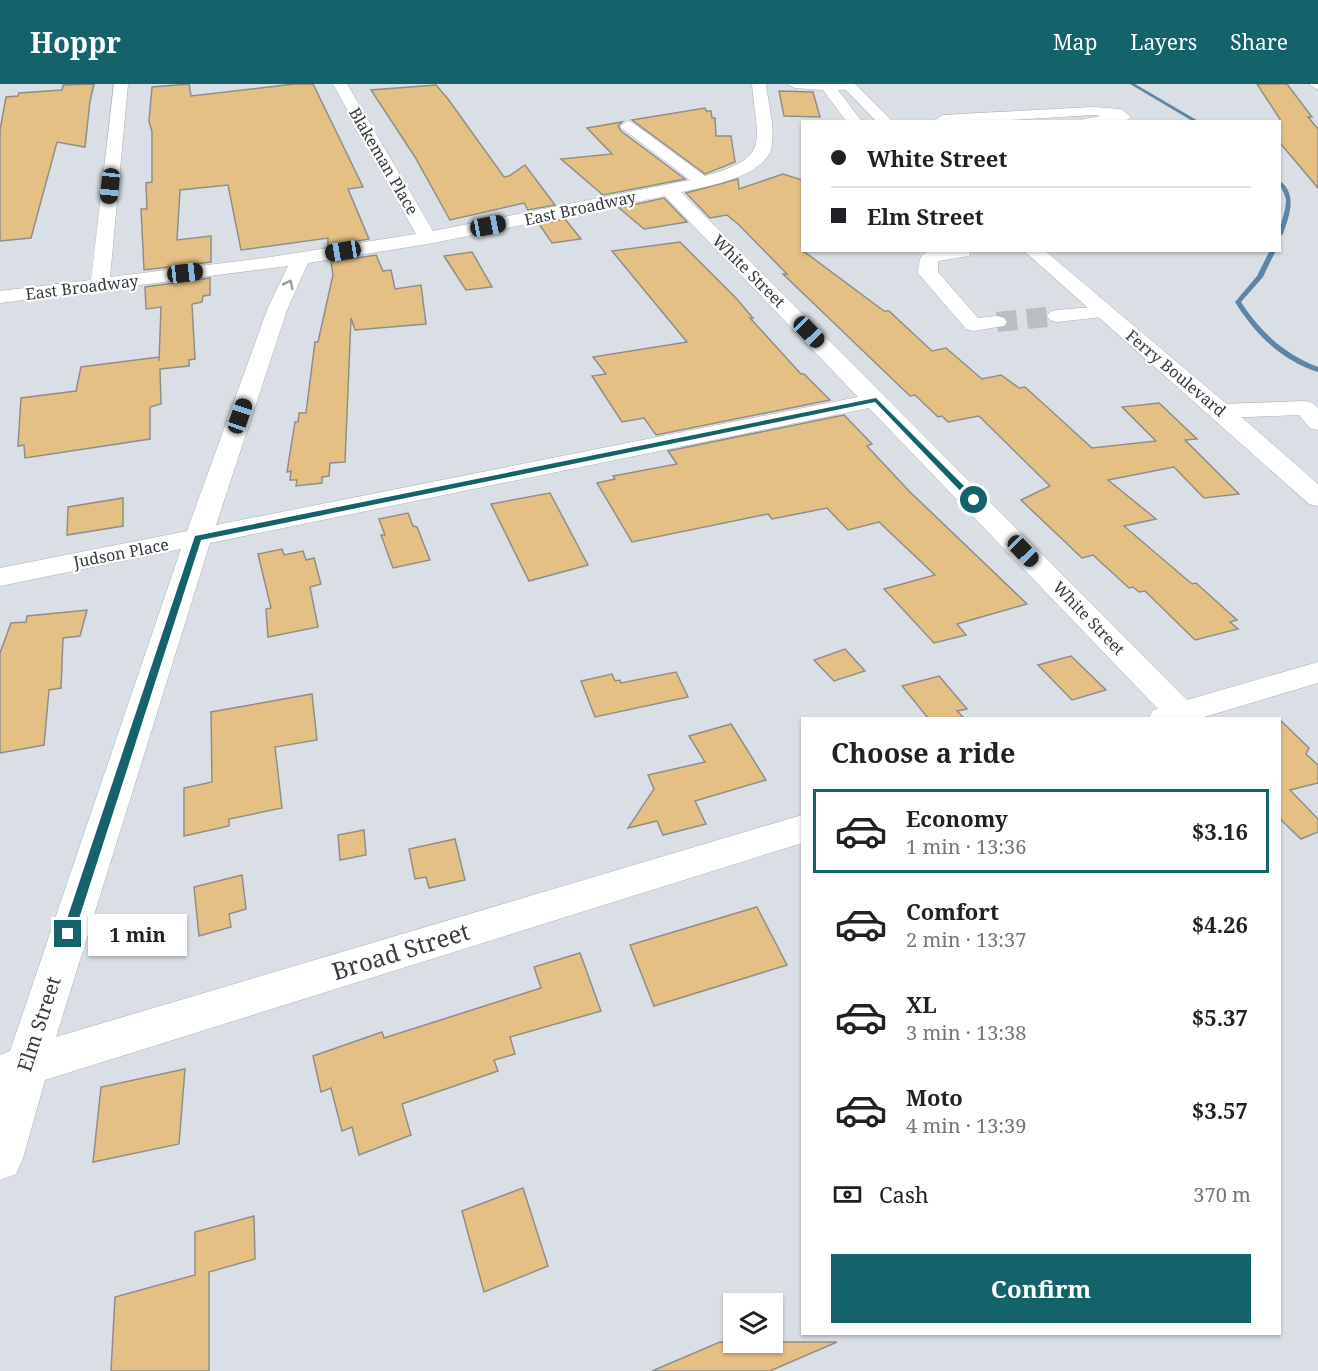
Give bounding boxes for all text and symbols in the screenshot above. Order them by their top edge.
text: Hoppr [30,23,121,61]
text: Map [1053,28,1097,56]
text: Layers [1130,28,1197,56]
text: Share [1230,28,1288,56]
street label: Blakeman Place [344,103,424,219]
text: White Street [867,143,1007,173]
car [99,167,121,205]
street label: East Broadway [522,185,639,231]
text: Elm Street [867,201,984,231]
car [469,214,507,238]
street label: White Street [708,230,791,313]
car [324,239,362,263]
car [166,262,204,284]
street label: East Broadway [24,269,141,305]
one-way arrow [282,280,294,291]
car [790,313,828,351]
street label: Ferry Boulevard [1121,325,1231,422]
car [226,396,254,436]
route start [960,486,987,513]
car [1004,532,1042,570]
street label: Judson Place [70,533,171,573]
street label: White Street [1048,576,1130,660]
text: Choose a ride [831,734,1016,771]
text: Economy [906,803,1008,833]
icon: car [834,804,888,858]
text: $3.16 [1192,816,1248,846]
text: 1 min · 13:36 [906,833,1026,860]
text: Comfort [906,896,999,926]
icon: car [834,897,888,951]
text: $4.26 [1192,909,1248,939]
callout: 1 min [89,913,188,955]
street label: Broad Street [328,914,473,987]
route end [54,920,81,947]
text: 1 min [109,921,166,948]
text: 2 min · 13:37 [906,926,1026,953]
street label: Elm Street [10,973,67,1075]
text: XL [906,989,937,1019]
icon: car [834,990,888,1044]
text: $5.37 [1192,1002,1248,1032]
text: 3 min · 13:38 [906,1019,1026,1046]
text: Moto [906,1082,963,1112]
icon: car [834,1083,888,1137]
text: $3.57 [1192,1095,1248,1125]
text: 4 min · 13:39 [906,1112,1026,1139]
icon: cash [831,1178,864,1211]
text: Cash [879,1179,929,1209]
text: 370 m [1193,1181,1251,1208]
button: Confirm [831,1254,1251,1323]
map controls [723,1293,783,1353]
button: layers [723,1293,783,1353]

